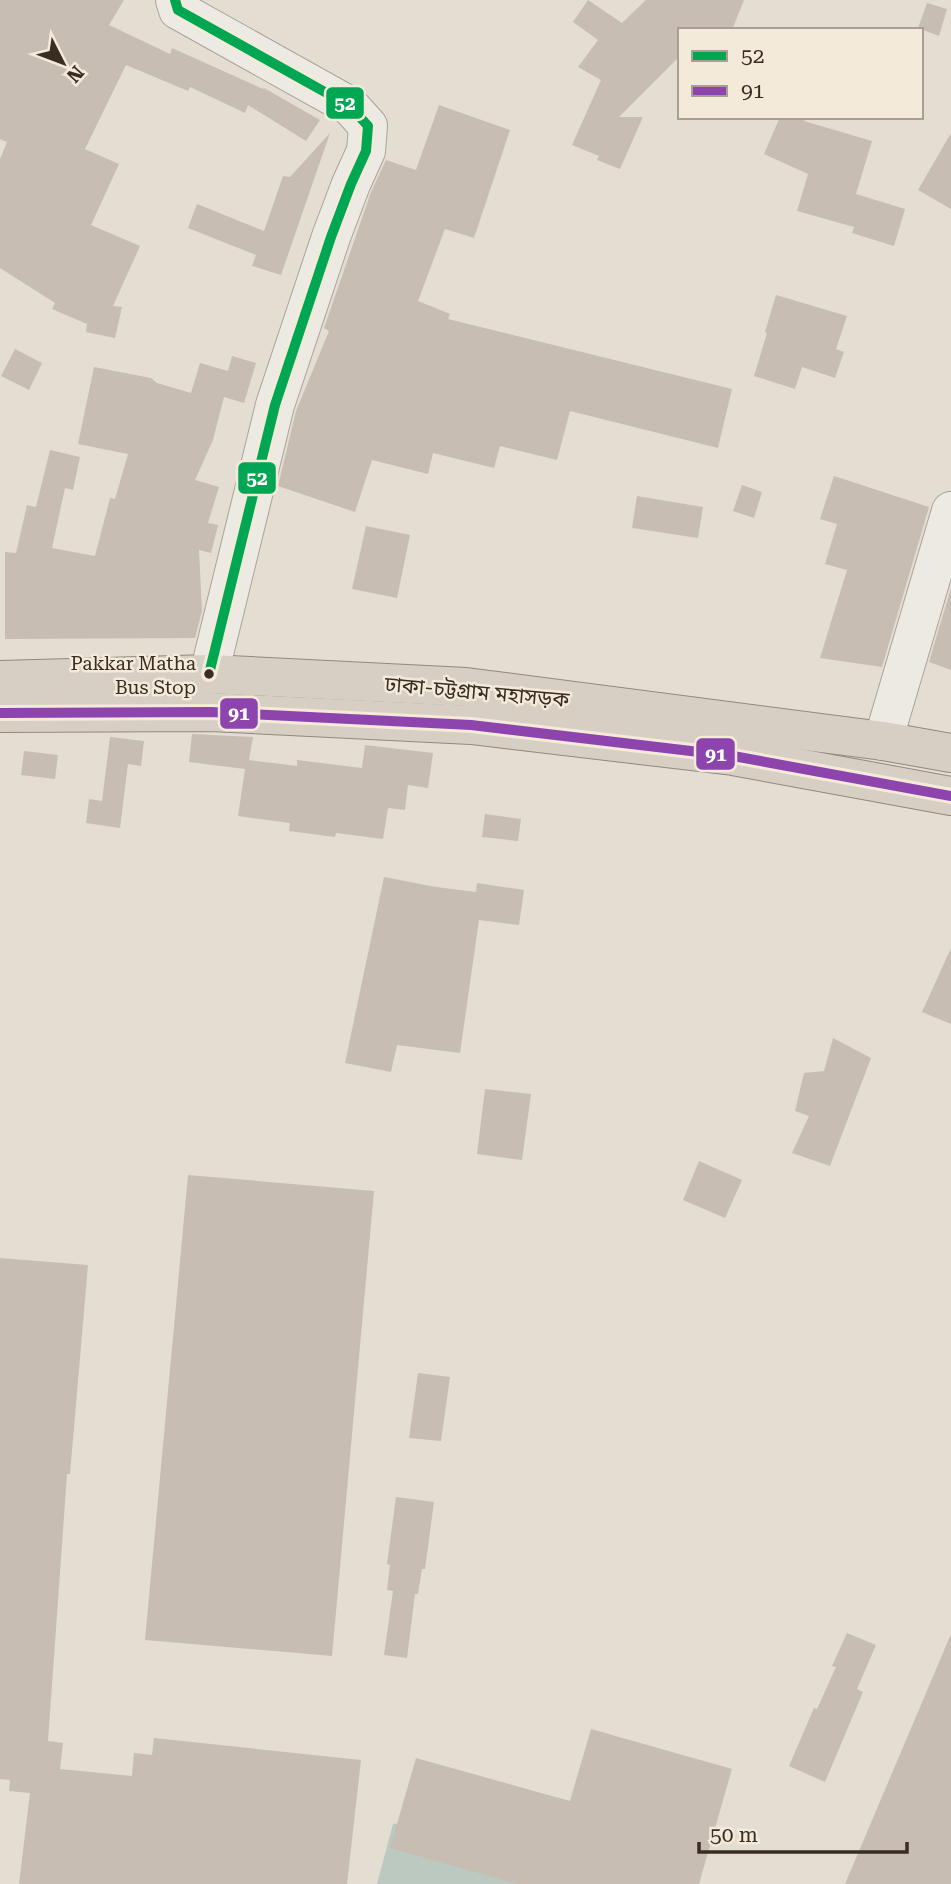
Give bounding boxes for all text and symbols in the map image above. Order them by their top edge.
north arrow [28,28,98,98]
legend [678,28,923,119]
text: 52 [741,44,765,68]
text: N [62,61,89,87]
text: 91 [741,79,765,103]
line badge: 52 [325,86,365,120]
text: 52 [334,92,356,115]
line badge: 52 [237,461,277,495]
text: 52 [246,467,268,490]
place label: Pakkar Matha Bus Stop [70,652,197,699]
marker: Pakkar Matha Bus Stop [202,667,216,681]
street label: ঢাকা-চট্টগ্রাম মহাসড়ক [383,672,571,712]
line badge: 91 [219,697,259,730]
text: 91 [228,702,250,725]
line badge: 91 [695,737,736,771]
text: 91 [705,743,727,766]
scale bar [699,1811,907,1855]
text: 50 m [710,1823,758,1847]

